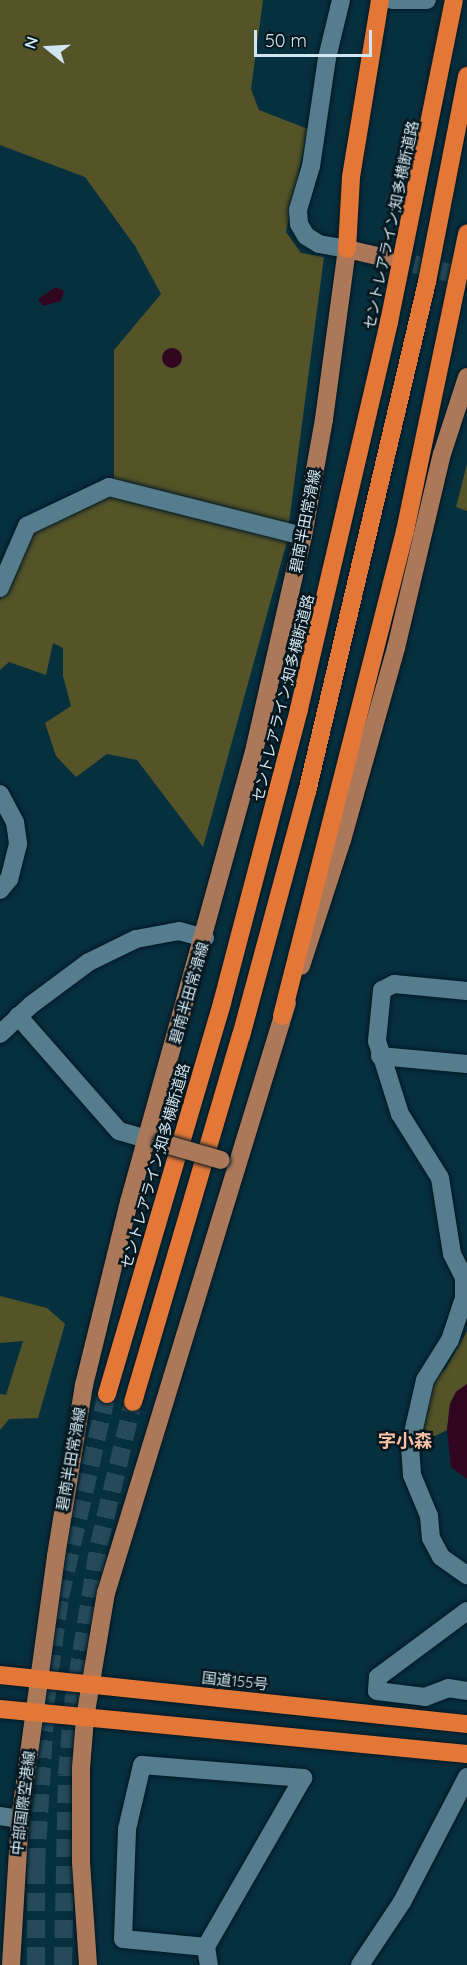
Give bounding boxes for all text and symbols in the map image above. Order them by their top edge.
north arrow [18,18,78,78]
scale bar [257,18,376,56]
text: 50 m [265,29,307,52]
text: N [20,34,42,51]
street label: セントレアライン;知多横断道路 [360,119,422,331]
street label: 碧南半田常滑線 [286,468,324,574]
street label: セントレアライン;知多横断道路 [249,592,317,804]
street label: 碧南半田常滑線 [166,940,212,1046]
street label: セントレアライン;知多横断道路 [117,1061,193,1271]
street label: 碧南半田常滑線 [53,1406,89,1512]
district label: 字小森 [378,1430,432,1452]
street label: 国道155号 [201,1669,269,1693]
street label: 中部国際空港線 [8,1750,38,1856]

